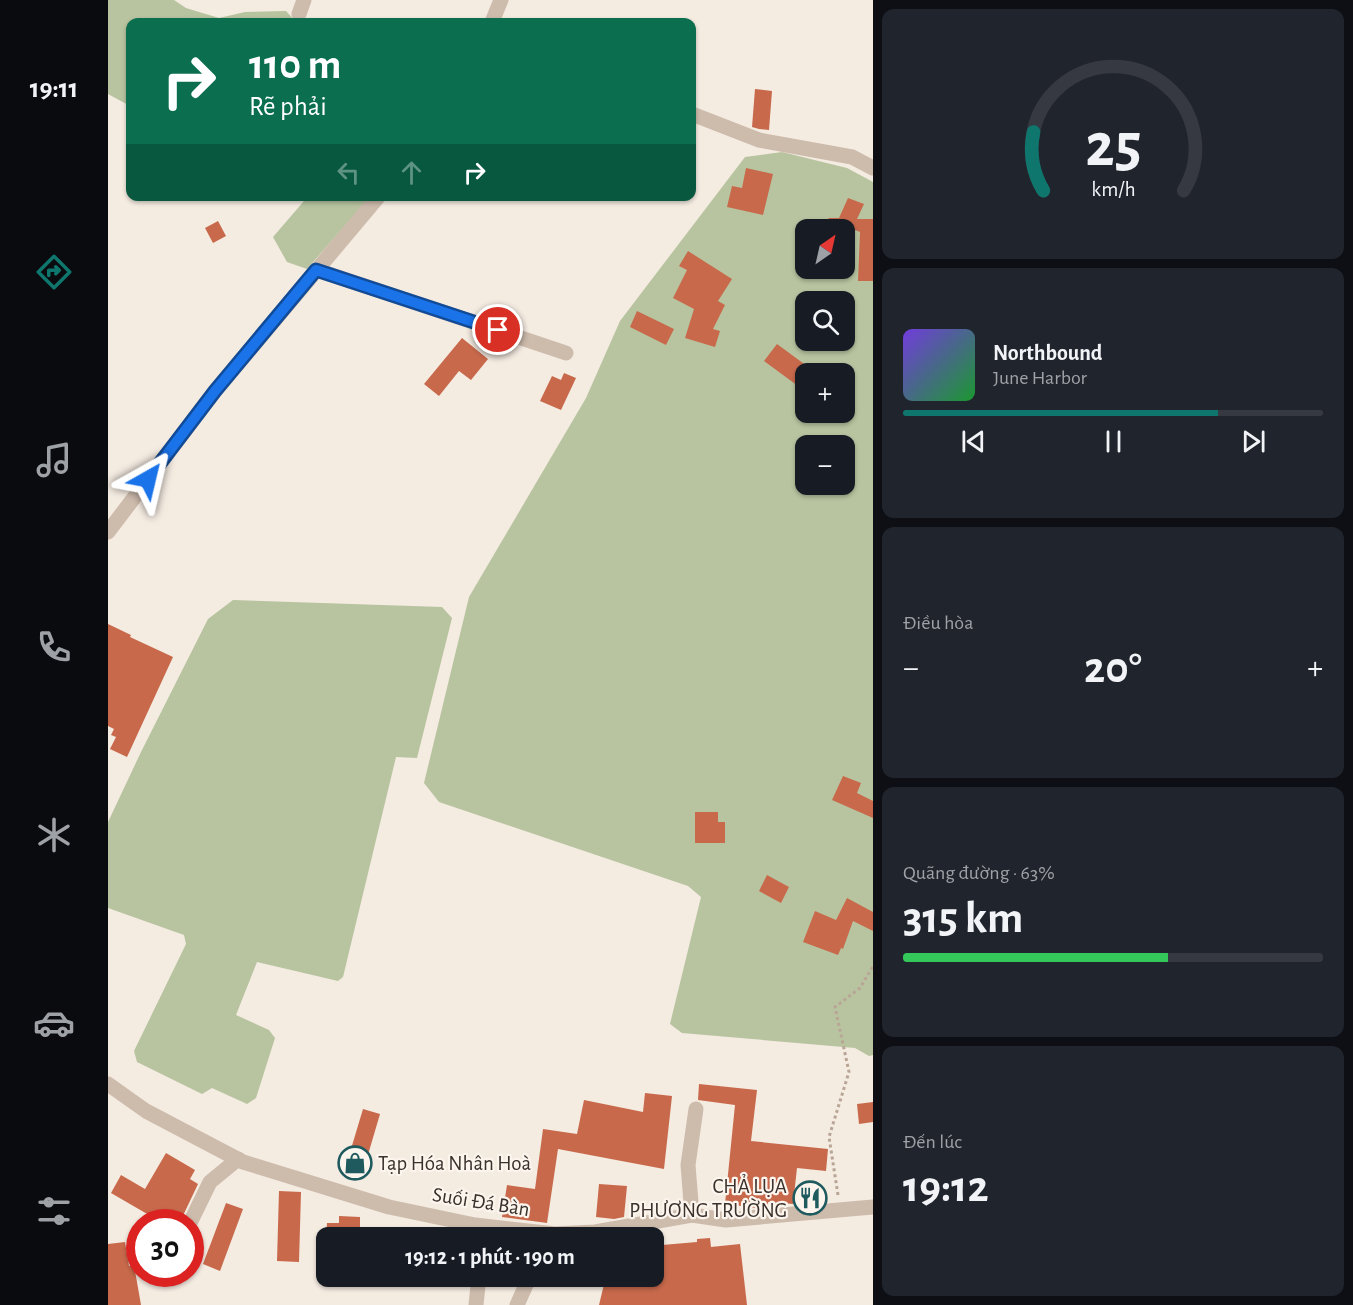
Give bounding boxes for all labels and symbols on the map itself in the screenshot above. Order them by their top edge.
north arrow [795,219,855,279]
pin [472,304,523,355]
position arrow [116,447,180,511]
shop icon: Tạp Hóa Nhân Hoà [337,1145,373,1181]
place label: Tạp Hóa Nhân Hoà [378,1153,531,1174]
place label: CHẢ LỤA PHƯƠNG TRƯỜNG [629,1174,787,1221]
restaurant icon: CHẢ LỤA PHƯƠNG TRƯỜNG [792,1180,828,1216]
street label: Suối Đá Bàn [431,1184,531,1220]
speed limit sign: 30 [126,1209,204,1287]

